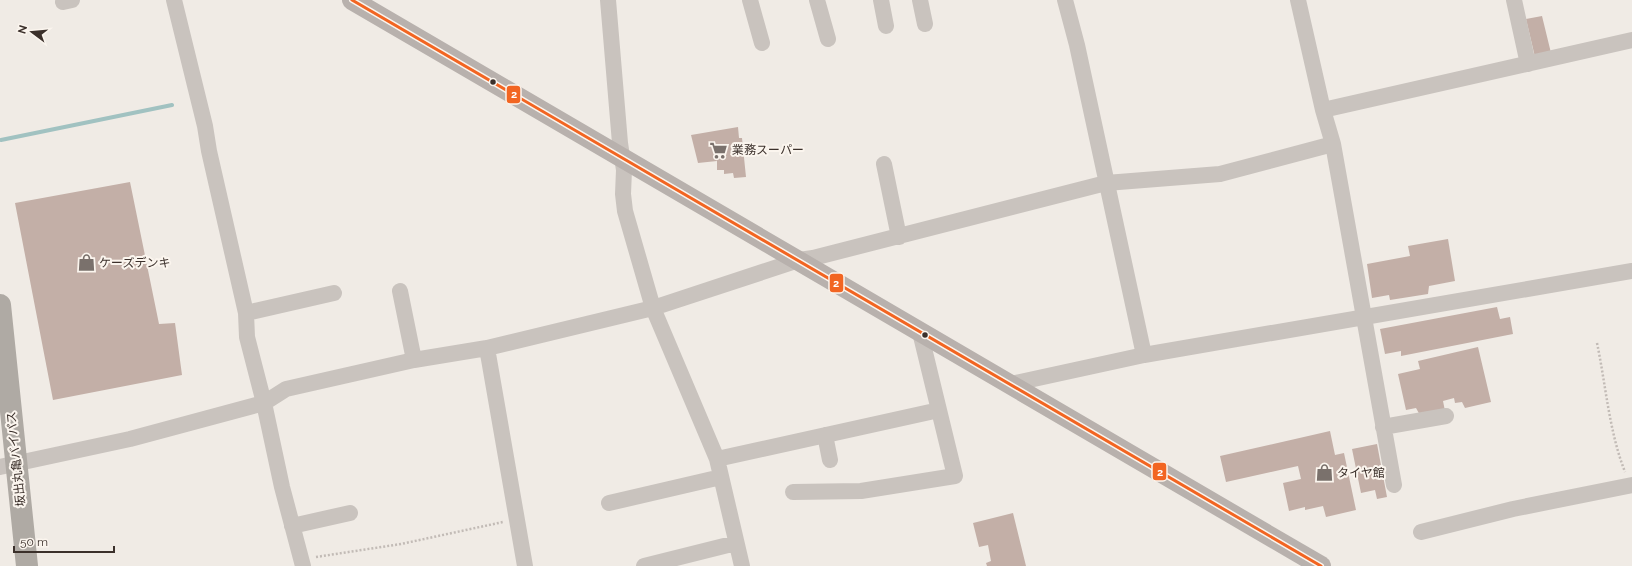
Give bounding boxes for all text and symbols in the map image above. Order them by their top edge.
north arrow [12,12,52,52]
text: N [15,24,30,35]
unlabelled marker [488,77,498,87]
line badge: 2 [506,85,521,104]
text: 2 [511,88,517,101]
supermarket icon: 業務スーパー [709,140,729,160]
place label: 業務スーパー [732,143,804,157]
shop icon: ケーズデンキ [76,253,96,273]
place label: ケーズデンキ [99,256,170,270]
line badge: 2 [829,273,844,293]
text: 2 [833,277,839,290]
unlabelled marker [920,330,930,340]
street label: 坂出丸亀バイパス [4,411,28,507]
line badge: 2 [1152,462,1167,481]
shop icon: タイヤ館 [1314,463,1334,483]
text: 2 [1157,466,1163,479]
place label: タイヤ館 [1337,466,1385,480]
scale bar [14,528,114,554]
text: 50 m [20,535,48,549]

